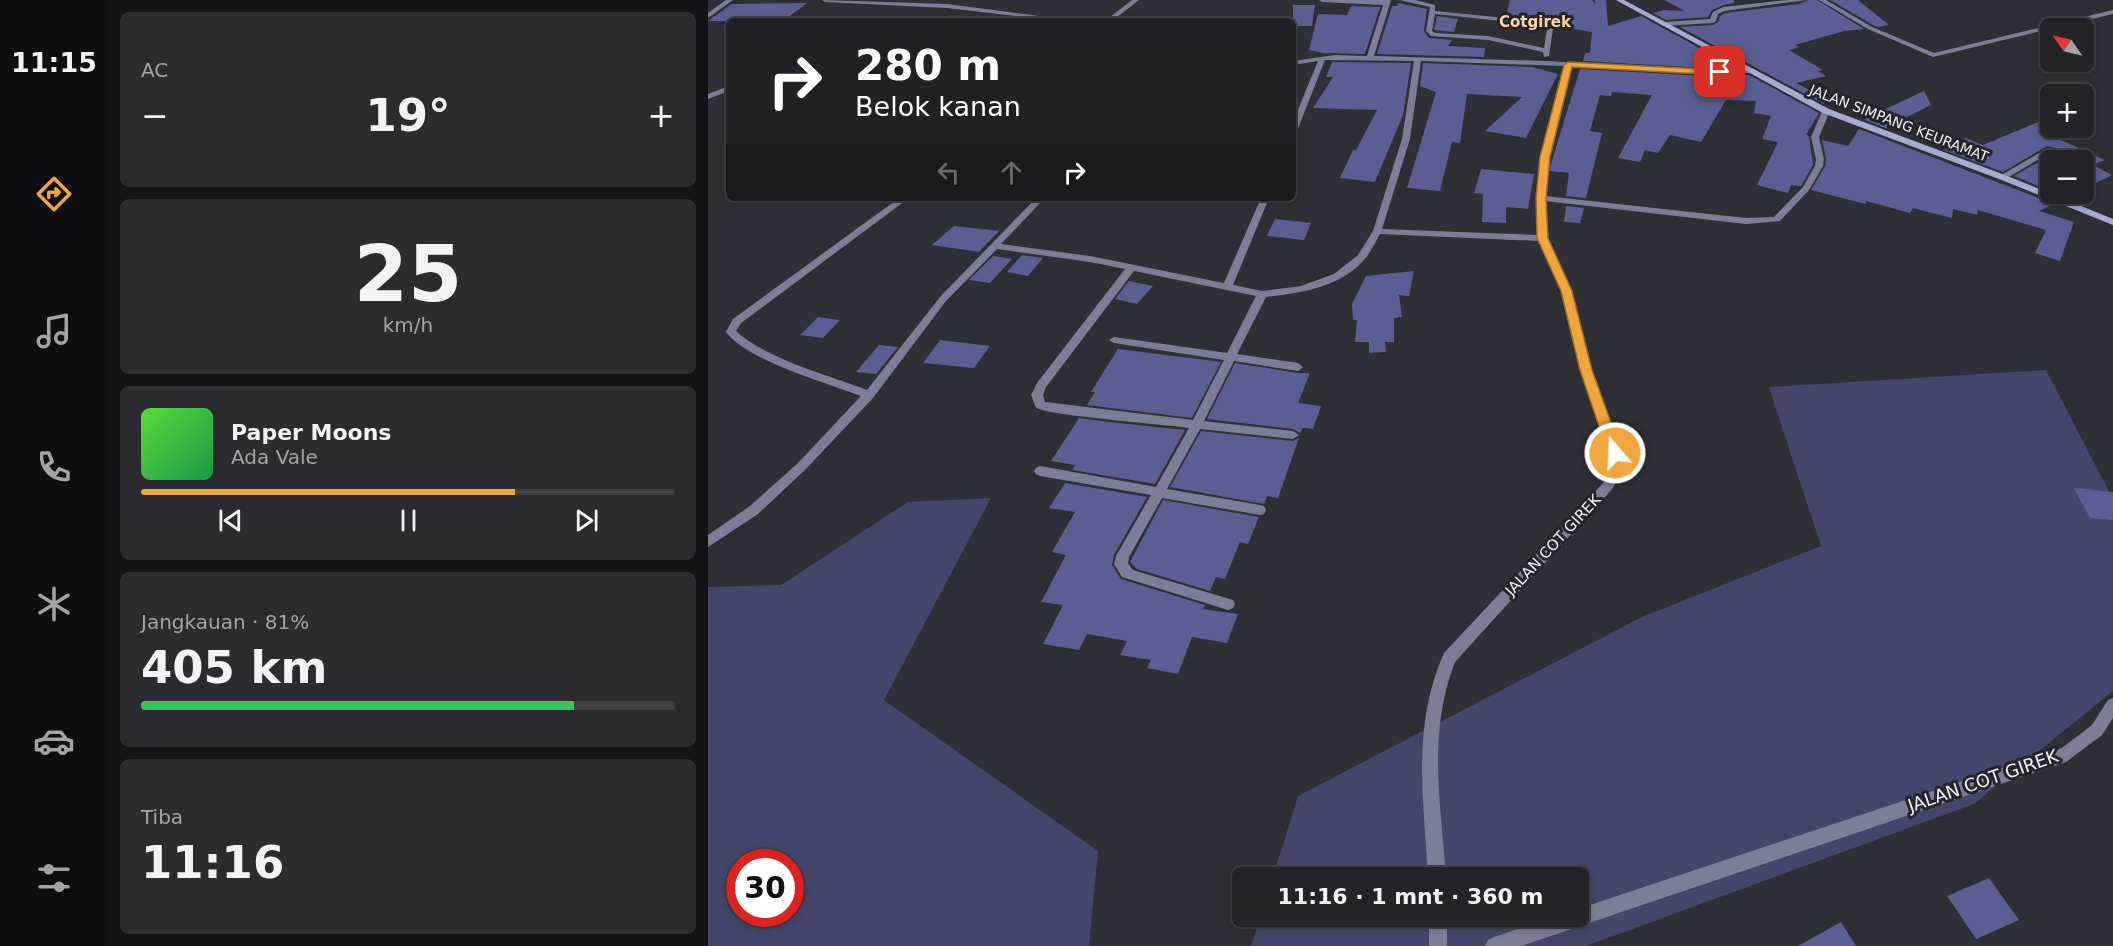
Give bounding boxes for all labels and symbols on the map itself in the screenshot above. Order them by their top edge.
district label: Cotgirek [1499,13,1572,31]
north arrow [2040,18,2094,72]
pin [1694,46,1745,97]
street label: JALAN SIMPANG KEURAMAT [1806,81,1991,165]
position arrow [1583,421,1647,485]
street label: JALAN COT GIREK [1501,490,1605,600]
street label: JALAN COT GIREK [1904,745,2062,816]
speed limit sign: 30 [726,849,804,927]

